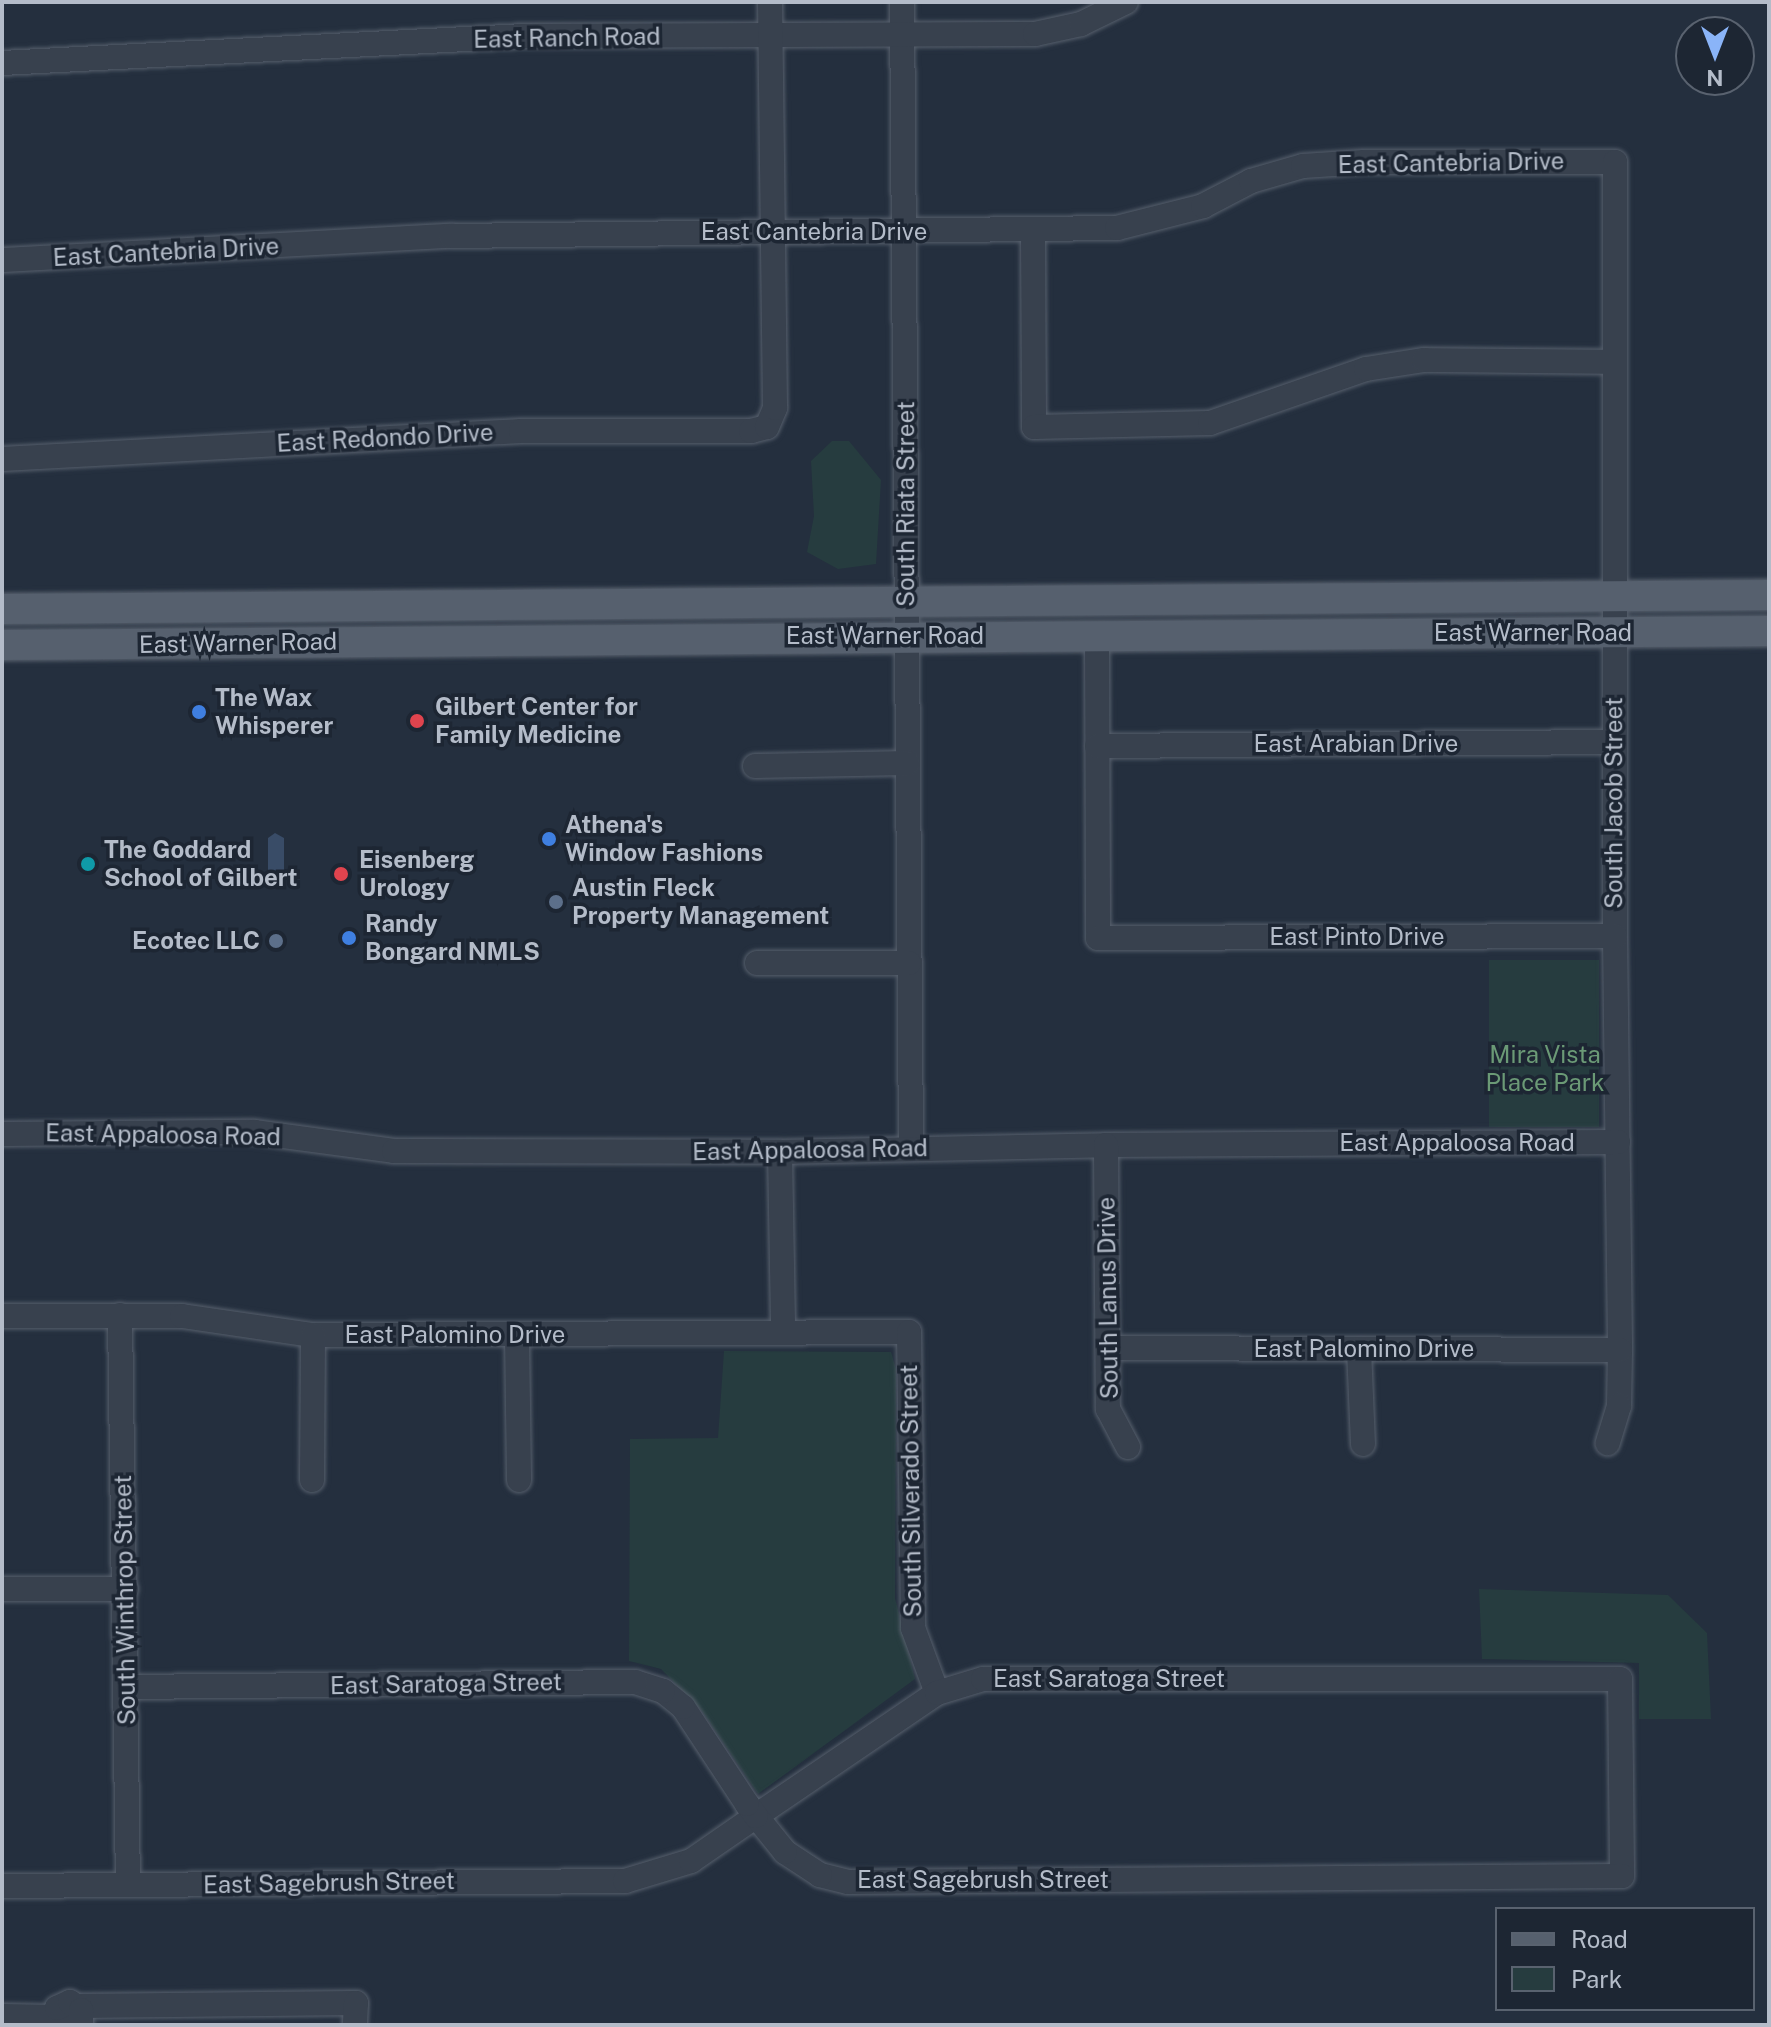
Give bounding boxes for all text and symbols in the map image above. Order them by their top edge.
north arrow [1675,16,1755,96]
street label: East Ranch Road [473,22,661,54]
text: N [1706,65,1724,91]
street label: East Cantebria Drive [1337,147,1565,179]
street label: East Cantebria Drive [701,218,927,246]
street label: East Cantebria Drive [52,232,280,272]
street label: South Riata Street [892,401,920,607]
street label: East Redondo Drive [276,418,494,458]
street label: East Warner Road [1434,619,1632,647]
street label: East Warner Road [786,622,984,650]
street label: East Warner Road [138,627,338,659]
place label: The Wax Whisperer [215,684,334,740]
place label: Gilbert Center for Family Medicine [435,693,638,749]
street label: South Jacob Street [1600,697,1628,909]
marker: The Wax Whisperer [190,703,208,721]
marker: Gilbert Center for Family Medicine [406,710,428,732]
street label: East Arabian Drive [1254,730,1458,758]
place label: Athena's Window Fashions [565,811,763,867]
marker: Athena's Window Fashions [540,830,558,848]
place label: The Goddard School of Gilbert [104,836,298,892]
place label: Eisenberg Urology [359,846,474,902]
marker: The Goddard School of Gilbert [79,855,97,873]
marker: Eisenberg Urology [330,863,352,885]
place label: Austin Fleck Property Management [572,874,829,930]
marker: Austin Fleck Property Management [547,893,565,911]
place label: Randy Bongard NMLS [365,910,540,966]
street label: East Pinto Drive [1269,923,1445,951]
place label: Ecotec LLC [132,927,260,955]
marker: Randy Bongard NMLS [340,929,358,947]
marker: Ecotec LLC [267,932,285,950]
park label: Mira Vista Place Park [1485,1041,1605,1097]
street label: East Appaloosa Road [45,1119,281,1151]
street label: East Appaloosa Road [1339,1129,1575,1157]
street label: East Appaloosa Road [692,1134,928,1166]
street label: South Lanus Drive [1092,1197,1124,1399]
street label: East Palomino Drive [344,1321,566,1349]
street label: East Palomino Drive [1253,1335,1475,1363]
street label: South Silverado Street [894,1364,928,1618]
street label: South Winthrop Street [108,1474,142,1726]
street label: East Saratoga Street [993,1665,1225,1693]
street label: East Saratoga Street [330,1668,562,1700]
street label: East Sagebrush Street [203,1866,455,1900]
street label: East Sagebrush Street [857,1866,1109,1894]
legend [1495,1907,1755,2011]
text: Road [1571,1925,1628,1953]
text: Park [1571,1965,1622,1993]

